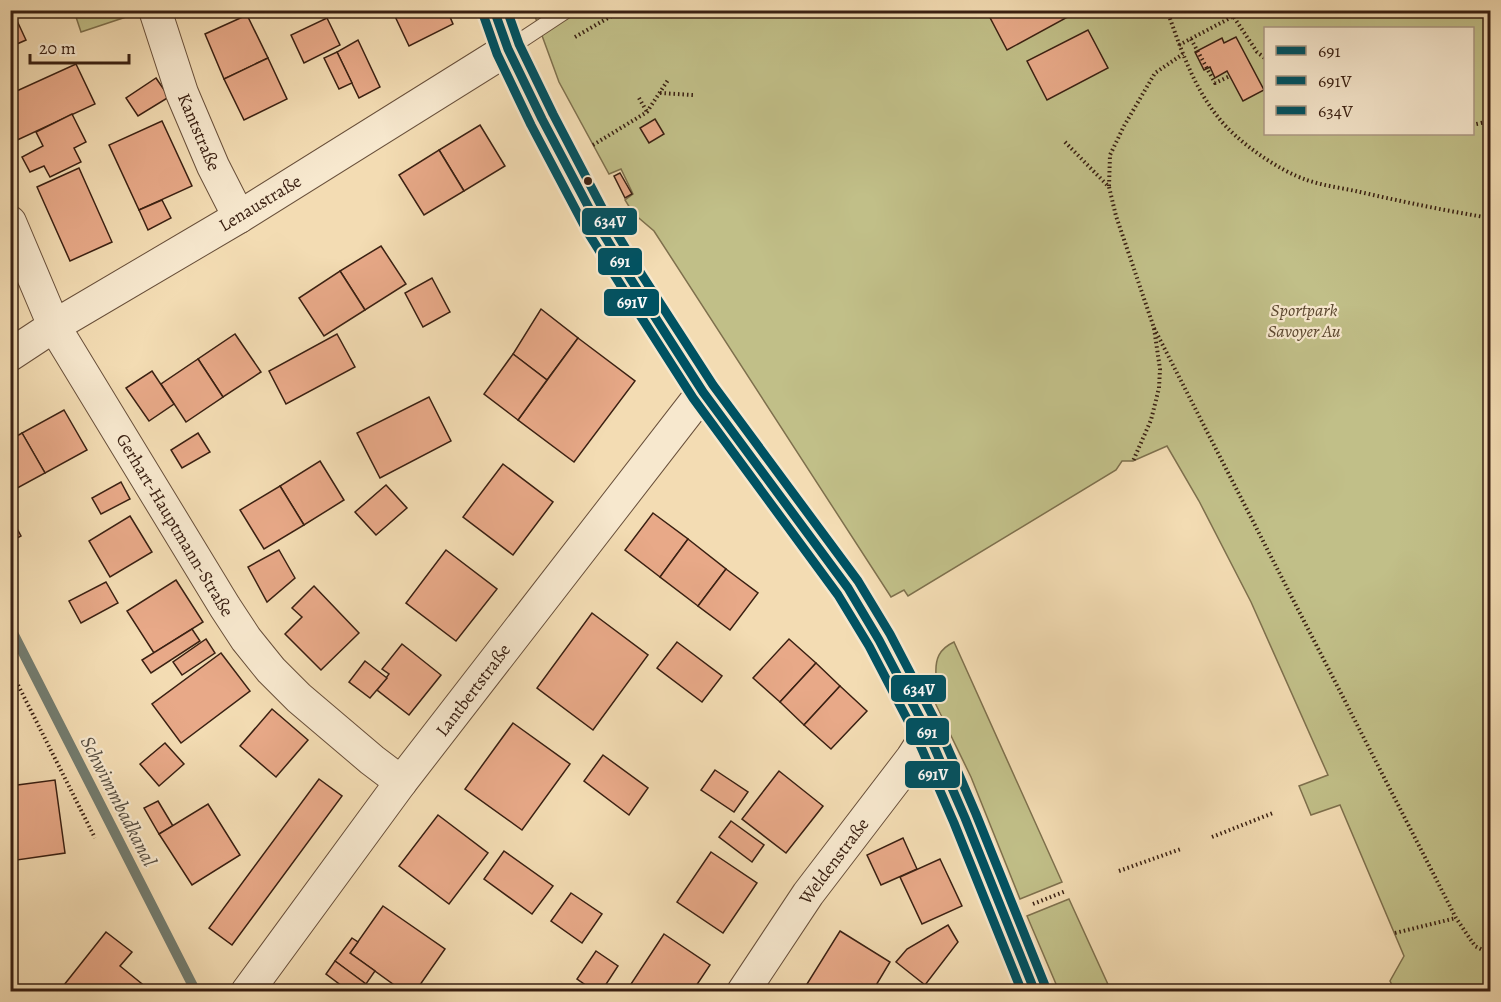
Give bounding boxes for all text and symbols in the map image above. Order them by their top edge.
scale bar [30,27,129,65]
legend [1264,27,1474,135]
text: 20 m [39,36,76,60]
text: 691 [1318,39,1341,63]
text: 691V [1318,69,1352,93]
street label: Kantstraße [172,89,226,175]
text: 634V [1318,99,1353,123]
street label: Lenaustraße [214,169,306,237]
unlabelled marker [582,175,594,187]
line badge: 634V [581,207,638,236]
text: 634V [594,211,627,233]
line badge: 691 [597,247,643,276]
text: 691 [610,251,631,273]
line badge: 691V [603,288,660,317]
text: 691V [617,292,648,314]
park label: Sportpark Savoyer Au [1267,298,1341,343]
street label: Gerhart-Hauptmann-Straße [111,429,239,621]
street label: Lantbertstraße [430,639,516,741]
line badge: 634V [890,674,947,703]
text: 634V [903,679,936,701]
line badge: 691 [905,717,950,746]
text: 691 [917,722,938,744]
water label: Schwimmbadkanal [74,731,163,871]
line badge: 691V [904,760,961,789]
text: 691V [918,764,949,786]
street label: Weldenstraße [793,813,874,910]

